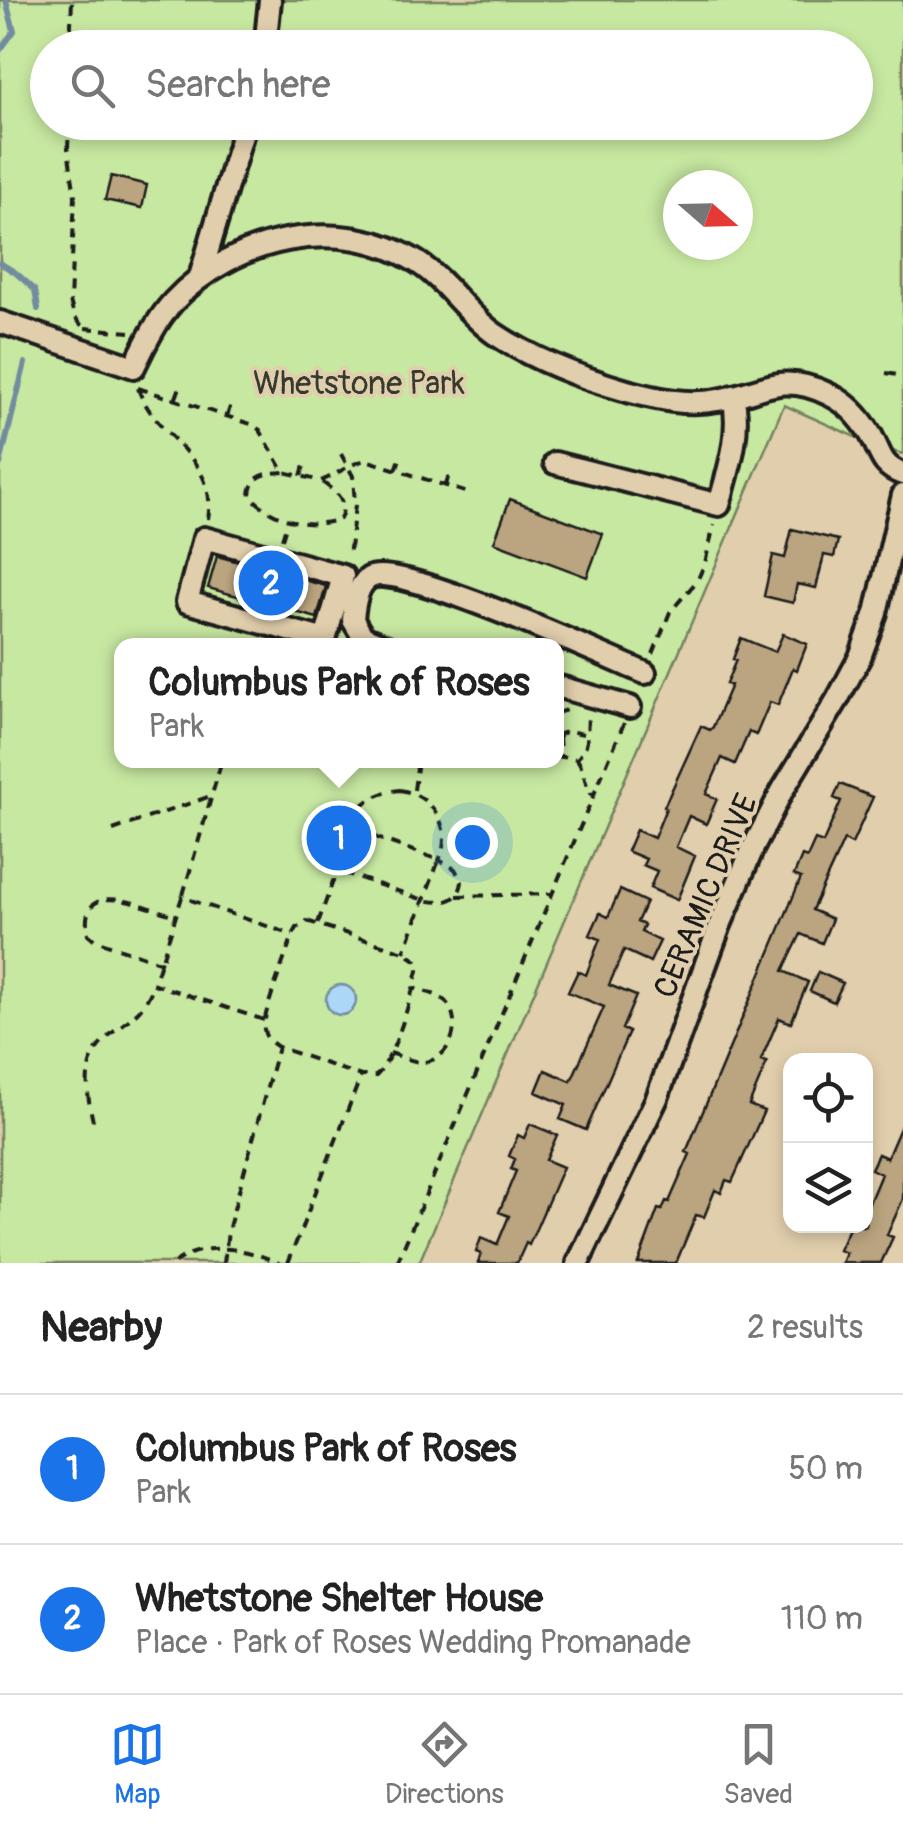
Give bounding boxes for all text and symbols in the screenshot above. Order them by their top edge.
search box [30,30,873,140]
icon: search [65,58,120,113]
text: Search here [145,61,331,109]
north arrow [663,170,753,260]
park label: Whetstone Park [253,364,465,404]
pin: 2 [238,546,304,620]
popup [114,638,564,768]
text: Columbus Park of Roses [148,659,530,707]
text: Park [148,707,204,747]
street label: CERAMIC DRIVE [645,788,767,1004]
pin: 1 [306,800,372,876]
your location [447,817,498,868]
map controls [783,1053,873,1233]
button: locate [783,1053,873,1143]
button: layers [783,1143,873,1233]
text: Nearby [40,1302,162,1354]
text: 2 results [747,1308,863,1348]
text: Columbus Park of Roses [135,1425,517,1473]
text: 1 [66,1449,79,1489]
text: 50 m [788,1449,863,1489]
text: Park [135,1473,191,1513]
text: Whetstone Shelter House [135,1575,543,1623]
text: 2 [64,1599,81,1639]
text: 110 m [781,1599,863,1639]
text: Place · Park of Roses Wedding Promanade [135,1623,691,1663]
tab: Map [110,1717,165,1812]
tab: Directions [385,1717,504,1812]
tab: Saved [724,1717,793,1812]

